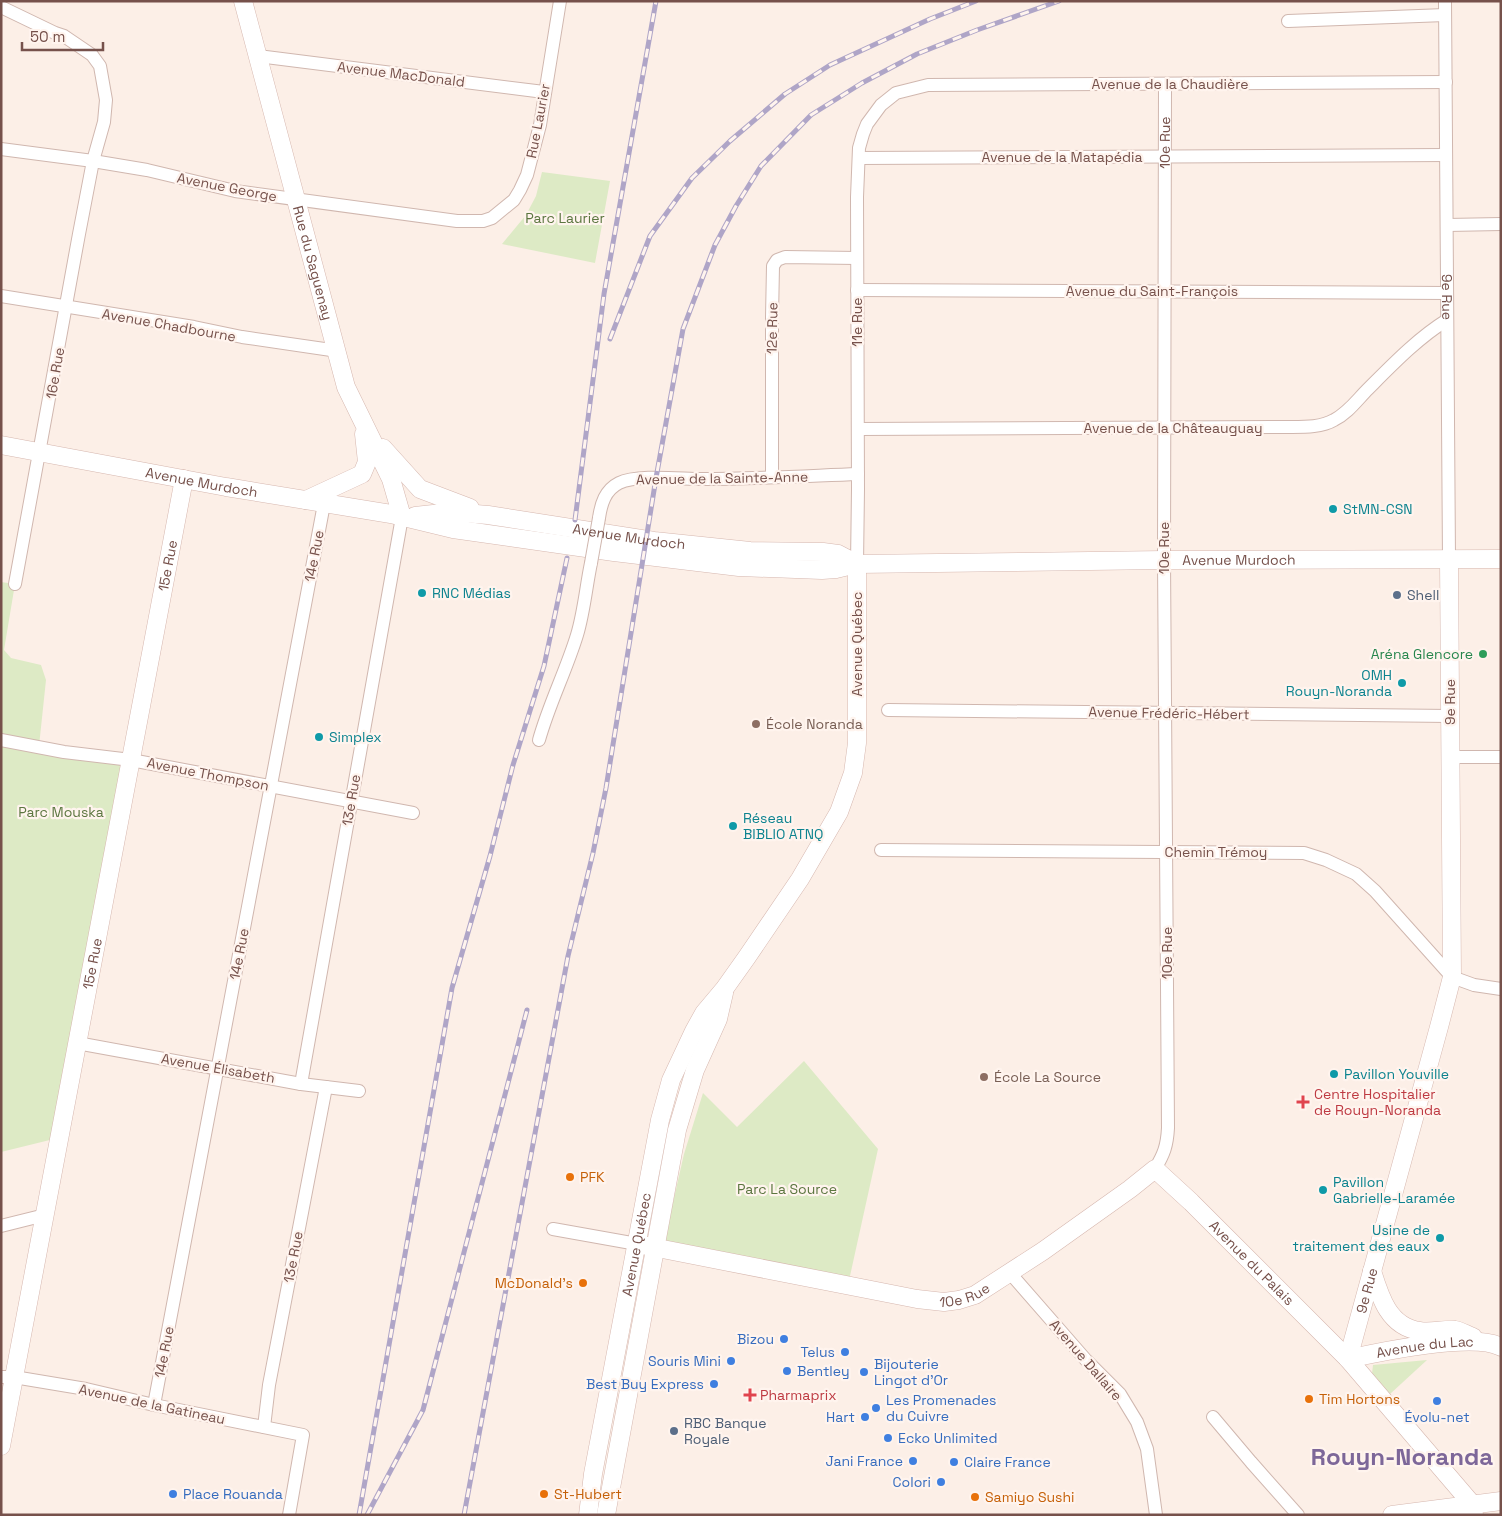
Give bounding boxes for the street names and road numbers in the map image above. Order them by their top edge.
street label: Avenue MacDonald [336,57,466,91]
street label: Avenue de la Chaudière [1091,75,1249,93]
street label: Rue Laurier [522,82,554,160]
street label: 10e Rue [1156,116,1174,169]
street label: Avenue de la Matapédia [982,148,1143,166]
street label: Avenue George [175,168,279,206]
street label: Rue du Saguenay [289,204,337,322]
street label: 9e Rue [1438,274,1456,320]
street label: Avenue du Saint-François [1066,282,1238,300]
street label: 11e Rue [848,297,866,347]
street label: 12e Rue [763,302,781,354]
street label: Avenue Chadbourne [101,304,237,346]
street label: 16e Rue [42,346,68,400]
street label: Avenue de la Châteauguay [1083,419,1263,437]
street label: Avenue Murdoch [144,463,259,501]
street label: Avenue de la Sainte-Anne [636,467,808,489]
street label: Avenue Murdoch [571,519,686,553]
street label: 10e Rue [1155,522,1173,574]
street label: 14e Rue [300,529,328,583]
street label: 15e Rue [154,538,181,593]
street label: Avenue Murdoch [1182,551,1296,569]
street label: Avenue Québec [848,592,866,696]
street label: 9e Rue [1441,679,1459,725]
street label: Avenue Frédéric-Hébert [1088,703,1250,723]
street label: Avenue Thompson [146,753,270,795]
street label: 13e Rue [338,773,364,827]
street label: Chemin Trémoy [1165,843,1267,861]
street label: 14e Rue [225,927,253,981]
street label: 10e Rue [1158,927,1176,979]
street label: 15e Rue [79,936,106,991]
street label: Avenue Élisabeth [160,1049,276,1087]
street label: Avenue Québec [618,1191,655,1298]
street label: Avenue du Palais [1205,1216,1298,1309]
street label: 13e Rue [279,1230,307,1284]
street label: 9e Rue [1352,1266,1382,1315]
street label: 10e Rue [938,1279,993,1311]
street label: Avenue Dallaire [1046,1316,1126,1404]
street label: 14e Rue [150,1325,178,1379]
street label: Avenue du Lac [1375,1333,1474,1362]
street label: Avenue de la Gatineau [77,1380,227,1428]

